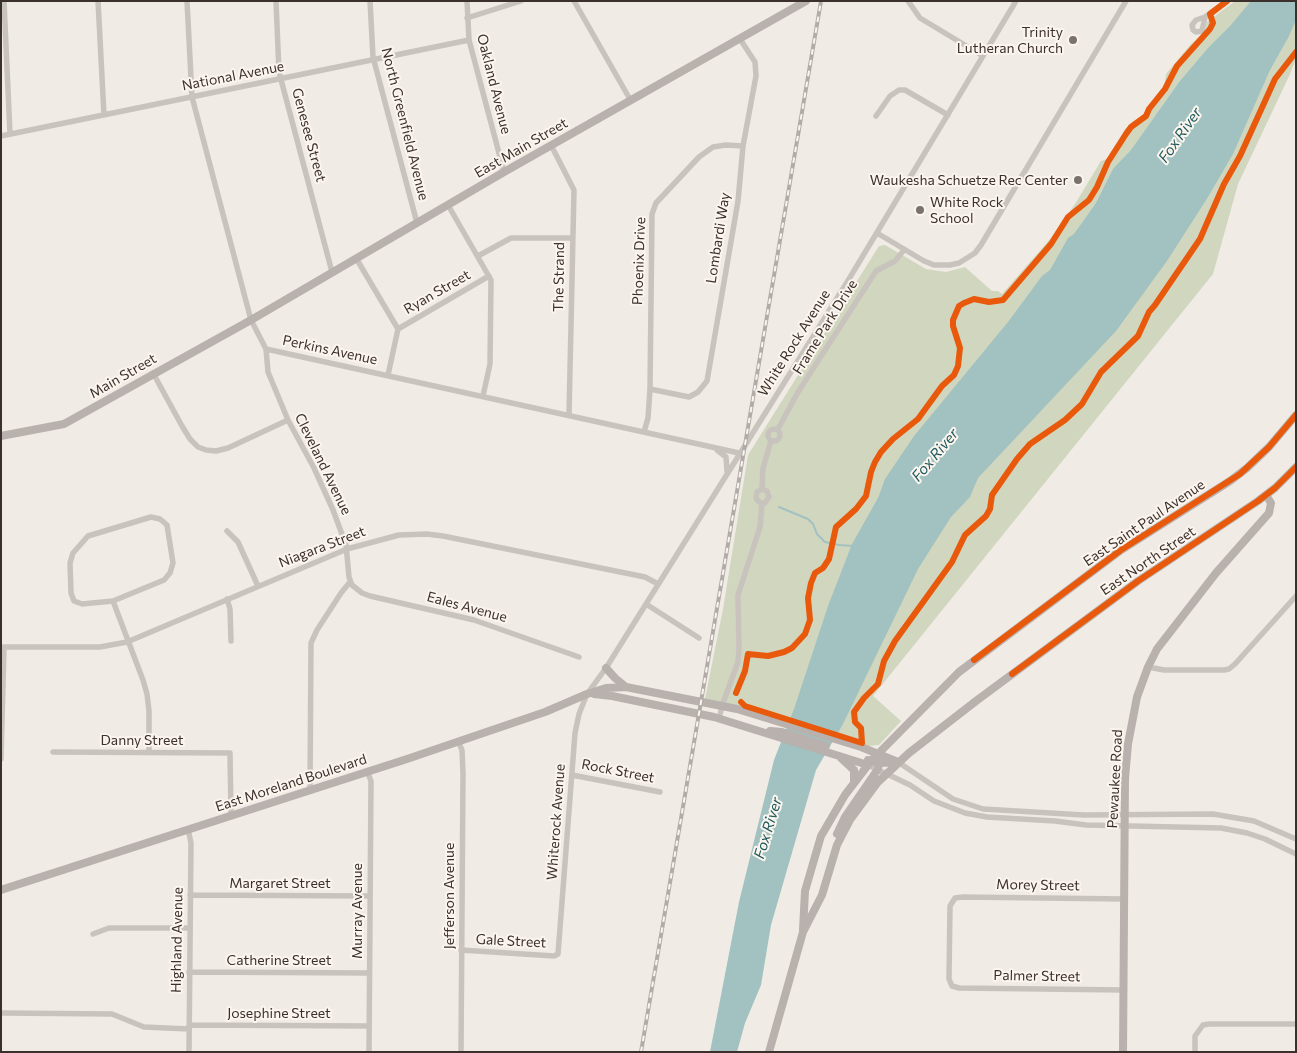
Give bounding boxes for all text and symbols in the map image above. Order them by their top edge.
place label: Trinity Lutheran Church [957,24,1063,56]
street label: Oakland Avenue [473,32,515,136]
marker: Trinity Lutheran Church [1067,34,1079,46]
street label: North Greenfield Avenue [378,46,432,202]
street label: National Avenue [180,58,286,94]
street label: Genesee Street [288,86,330,184]
water label: Fox River [1155,104,1205,166]
street label: East Main Street [471,115,571,181]
place label: Waukesha Schuetze Rec Center [870,172,1068,188]
marker: Waukesha Schuetze Rec Center [1072,174,1084,186]
street label: Lombardi Way [703,191,733,285]
place label: White Rock School [930,194,1003,226]
marker: White Rock School [914,204,926,216]
street label: Phoenix Drive [629,217,649,305]
street label: The Strand [550,242,568,312]
street label: Ryan Street [401,266,473,318]
street label: Frame Park Drive [789,276,861,378]
street label: White Rock Avenue [754,286,834,400]
street label: Perkins Avenue [281,332,379,368]
street label: Main Street [87,350,159,402]
street label: Cleveland Avenue [291,410,355,518]
water label: Fox River [908,425,962,485]
street label: East Saint Paul Avenue [1080,476,1208,570]
street label: Niagara Street [276,523,368,571]
street label: East North Street [1097,523,1199,599]
street label: Eales Avenue [425,588,509,626]
street label: Pewaukee Road [1104,729,1126,829]
street label: Danny Street [100,732,184,748]
street label: East Moreland Boulevard [213,751,369,815]
street label: Rock Street [580,756,656,786]
street label: Whiterock Avenue [544,763,568,881]
water label: Fox River [750,795,786,861]
street label: Jefferson Avenue [441,843,457,949]
street label: Murray Avenue [349,863,365,959]
street label: Margaret Street [229,875,331,891]
street label: Morey Street [996,876,1080,894]
street label: Highland Avenue [168,887,186,993]
street label: Gale Street [475,931,547,951]
street label: Catherine Street [227,952,331,968]
street label: Palmer Street [993,967,1081,985]
street label: Josephine Street [227,1005,331,1021]

